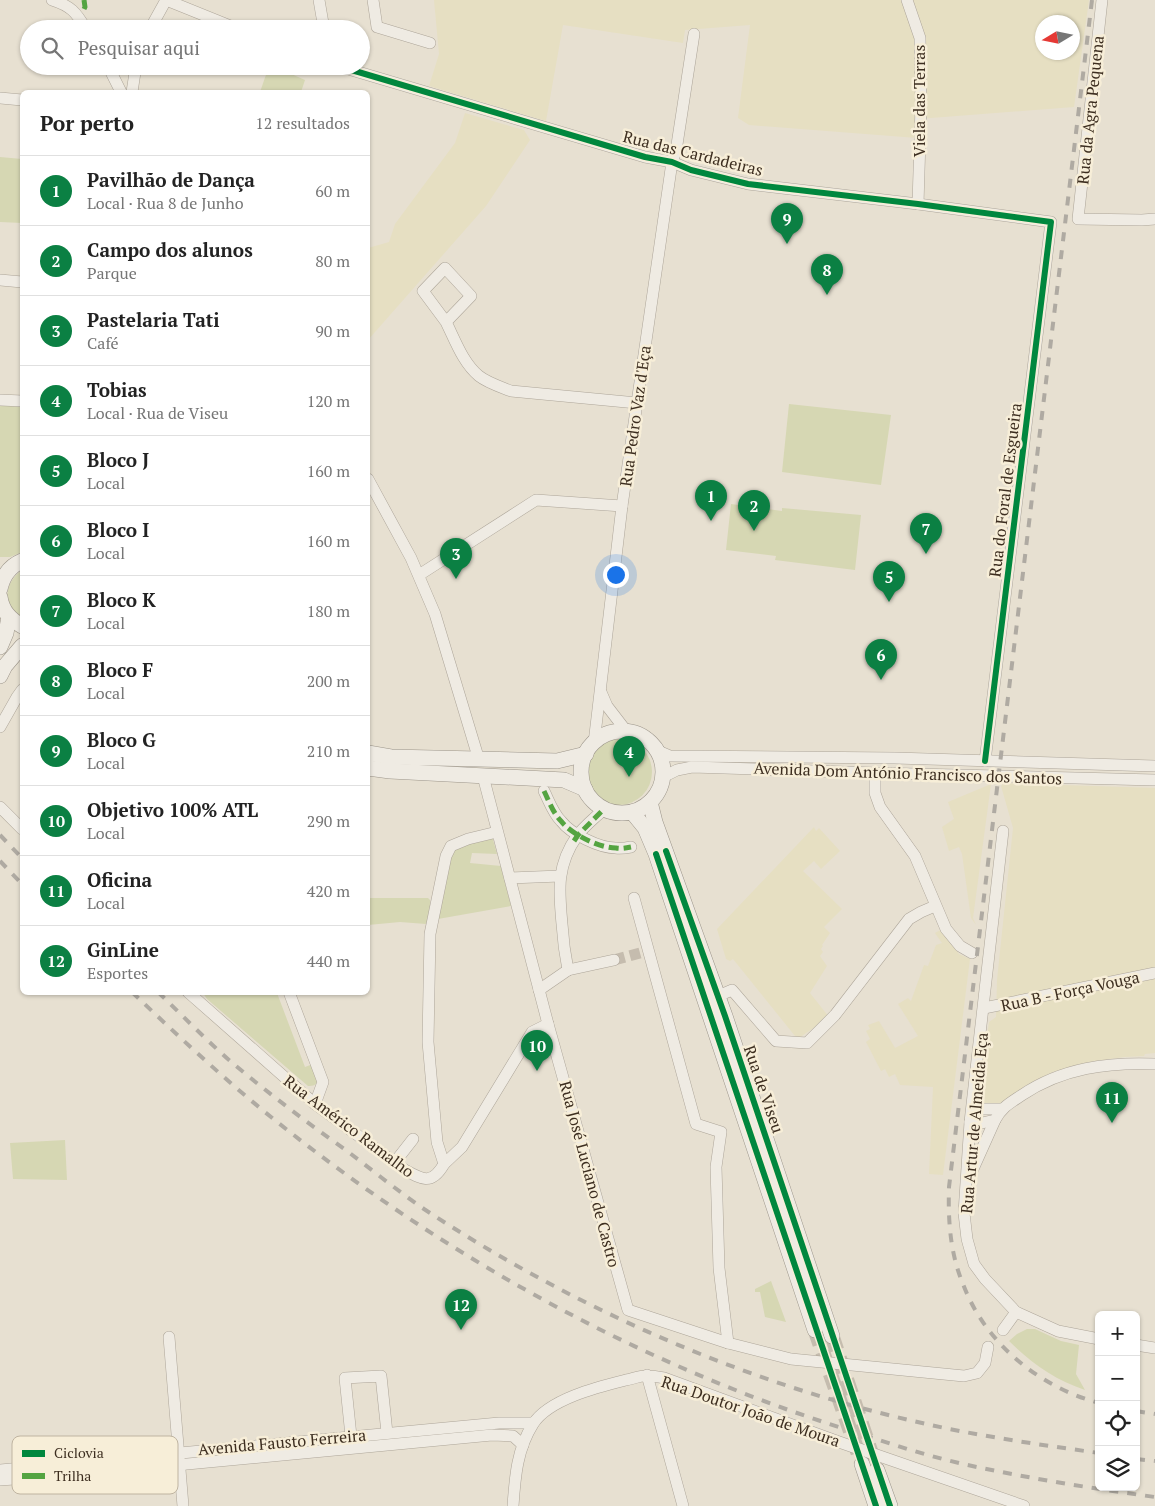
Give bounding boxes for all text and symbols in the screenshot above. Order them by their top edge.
north arrow [1035,15,1080,60]
search box [20,20,370,75]
icon: search [38,34,66,62]
text: Pesquisar aqui [78,35,200,60]
street label: Rua da Agra Pequena [1071,35,1109,185]
street label: Viela das Terras [908,45,930,157]
text: Por perto [40,109,134,137]
text: 12 resultados [255,112,350,134]
street label: Rua das Cardadeiras [621,125,765,181]
text: Pavilhão de Dança [87,167,255,192]
text: 1 [51,180,61,202]
text: 60 m [315,180,350,202]
text: Local · Rua 8 de Junho [87,192,244,214]
pin: 9 [771,203,803,244]
text: Campo dos alunos [87,237,253,262]
text: 2 [51,250,61,272]
text: 80 m [315,250,350,272]
pin: 8 [811,254,843,295]
text: Parque [87,262,137,284]
text: Pastelaria Tati [87,307,220,332]
text: 3 [51,320,61,342]
text: 90 m [315,320,350,342]
text: Café [87,332,119,354]
street label: Rua Pedro Vaz d'Eça [614,344,656,488]
text: Tobias [87,377,147,402]
text: 4 [51,390,61,412]
text: 120 m [307,390,350,412]
text: Local · Rua de Viseu [87,402,228,424]
street label: Rua do Foral de Esgueira [983,402,1027,578]
text: Bloco J [87,447,149,472]
text: 5 [51,460,61,482]
text: 160 m [307,460,350,482]
text: Local [87,472,125,494]
pin: 1 [695,480,727,521]
pin: 2 [738,490,770,531]
pin: 7 [910,513,942,554]
text: Bloco I [87,517,149,542]
text: 6 [51,530,61,552]
text: 160 m [307,530,350,552]
pin: 3 [440,538,472,579]
text: Local [87,542,125,564]
pin: 5 [873,561,905,602]
your location [603,562,629,588]
text: Bloco K [87,587,156,612]
text: 7 [51,600,61,622]
text: 180 m [307,600,350,622]
text: Local [87,612,125,634]
pin: 6 [865,639,897,680]
text: Bloco F [87,657,153,682]
text: 8 [51,670,61,692]
text: 200 m [307,670,350,692]
text: Local [87,682,125,704]
text: Bloco G [87,727,156,752]
pin: 4 [613,736,645,777]
text: 9 [51,740,61,762]
text: 210 m [307,740,350,762]
text: Local [87,752,125,774]
street label: Avenida Dom António Francisco dos Santos [753,757,1063,789]
text: Objetivo 100% ATL [87,797,258,822]
text: 10 [47,810,65,832]
text: 290 m [307,810,350,832]
text: Local [87,822,125,844]
text: Oficina [87,867,152,892]
text: 11 [47,880,65,902]
text: 420 m [307,880,350,902]
text: Local [87,892,125,914]
text: GinLine [87,937,159,962]
text: 12 [47,950,65,972]
text: 440 m [307,950,350,972]
text: Esportes [87,962,148,984]
street label: Rua B - Força Vouga [999,966,1141,1016]
pin: 10 [521,1030,553,1071]
street label: Rua Artur de Almeida Eça [955,1031,993,1215]
street label: Rua de Viseu [739,1042,789,1136]
street label: Rua Américo Ramalho [279,1070,419,1182]
street label: Rua José Luciano de Castro [555,1078,626,1270]
pin: 11 [1096,1082,1128,1123]
pin: 12 [445,1289,477,1330]
map controls [1095,1311,1140,1491]
button: + [1095,1311,1140,1356]
button: − [1095,1356,1140,1401]
street label: Rua Doutor João de Moura [659,1370,843,1452]
button: locate [1095,1401,1140,1446]
street label: Avenida Fausto Ferreira [197,1424,367,1460]
legend [12,1436,178,1494]
text: Ciclovia [54,1443,104,1462]
button: layers [1095,1446,1140,1491]
text: Trilha [54,1466,91,1485]

